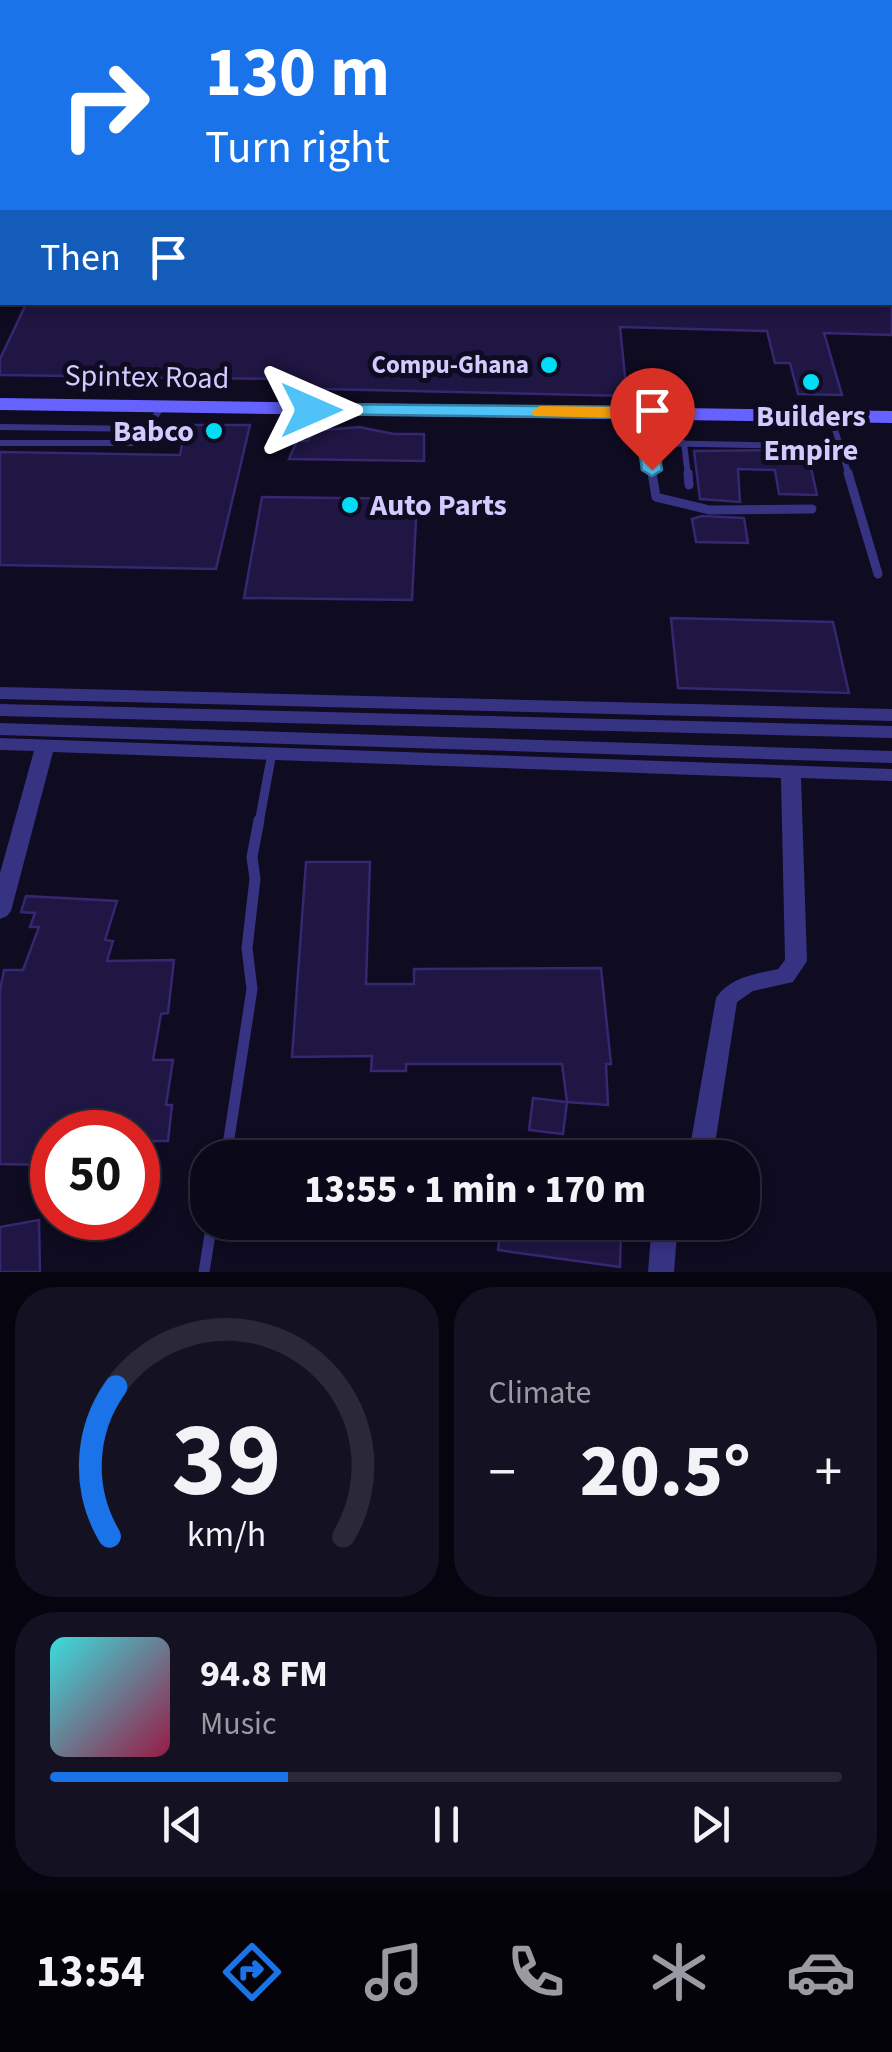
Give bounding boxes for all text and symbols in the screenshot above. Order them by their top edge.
text: 130 m [205,23,390,123]
icon: right [40,40,170,170]
text: Turn right [205,116,390,180]
icon: arrive [141,230,196,285]
text: Then [40,231,121,285]
place label: Compu-Ghana [371,347,529,383]
street label: Spintex Road [64,354,230,400]
marker: Compu-Ghana [538,354,560,376]
position arrow [259,358,363,462]
pin [610,368,695,471]
marker: Builders Empire [800,371,822,393]
icon: arrive [625,383,680,438]
place label: Builders Empire [756,395,866,472]
place label: Babco [113,410,194,453]
marker: Babco [203,420,225,442]
place label: Auto Parts [369,484,507,527]
marker: Auto Parts [339,494,361,516]
speed limit sign: 50 [30,1110,160,1240]
text: 13:55 · 1 min · 170 m [304,1163,646,1217]
text: Climate [489,1370,591,1416]
text: 39 [172,1388,282,1536]
text: 20.5° [580,1418,751,1525]
text: − [489,1434,516,1512]
text: + [815,1434,842,1512]
text: km/h [187,1509,266,1560]
text: 94.8 FM [200,1647,328,1701]
text: Music [200,1701,277,1747]
icon: previous [155,1797,210,1852]
icon: pause [419,1797,474,1852]
icon: next [683,1797,738,1852]
icon: directions [217,1937,287,2007]
icon: music [359,1937,429,2007]
icon: phone [501,1937,571,2007]
icon: climate [644,1937,714,2007]
icon: car [786,1937,856,2007]
text: 13:54 [36,1940,145,2004]

